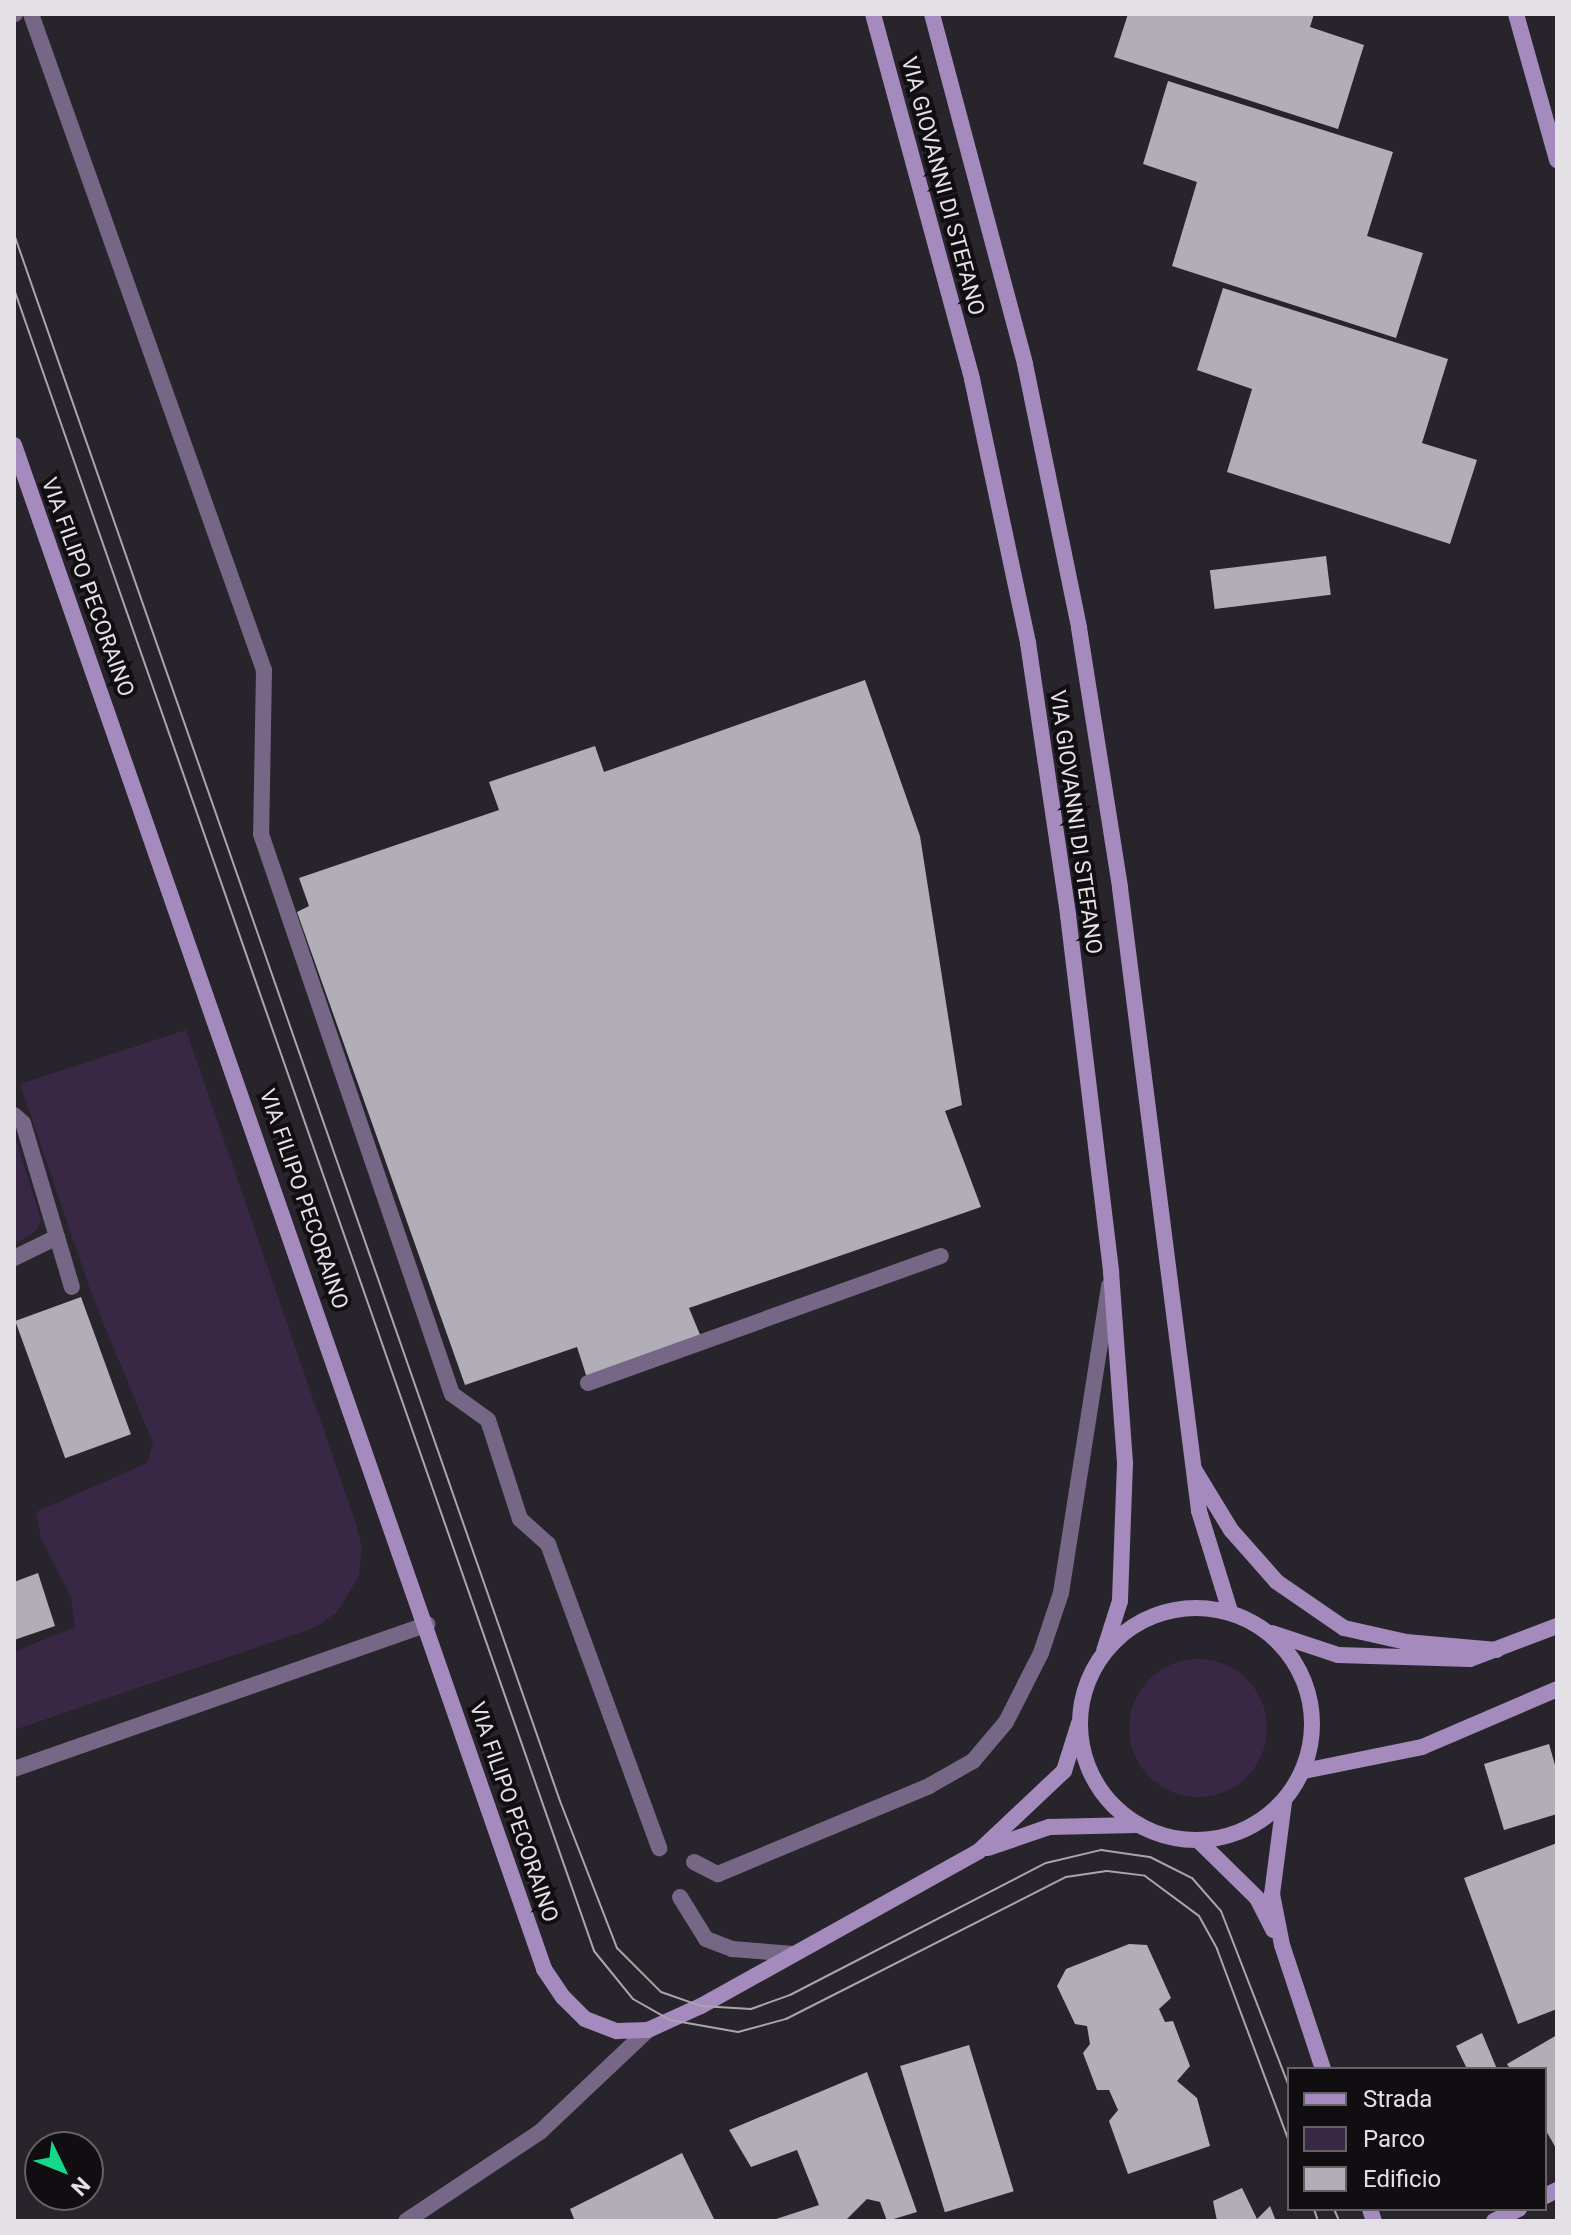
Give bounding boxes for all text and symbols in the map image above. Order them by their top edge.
street label: VIA GIOVANNI DI STEFANO [896,54,990,318]
street label: VIA FILIPO PECORAINO [36,474,140,700]
street label: VIA GIOVANNI DI STEFANO [1044,688,1108,956]
street label: VIA FILIPO PECORAINO [254,1085,354,1313]
street label: VIA FILIPO PECORAINO [464,1698,564,1926]
legend [1287,2067,1547,2211]
text: Strada [1363,2085,1432,2113]
text: Parco [1363,2125,1425,2153]
north arrow [24,2131,104,2211]
text: Edificio [1363,2165,1441,2193]
text: N [66,2172,95,2201]

